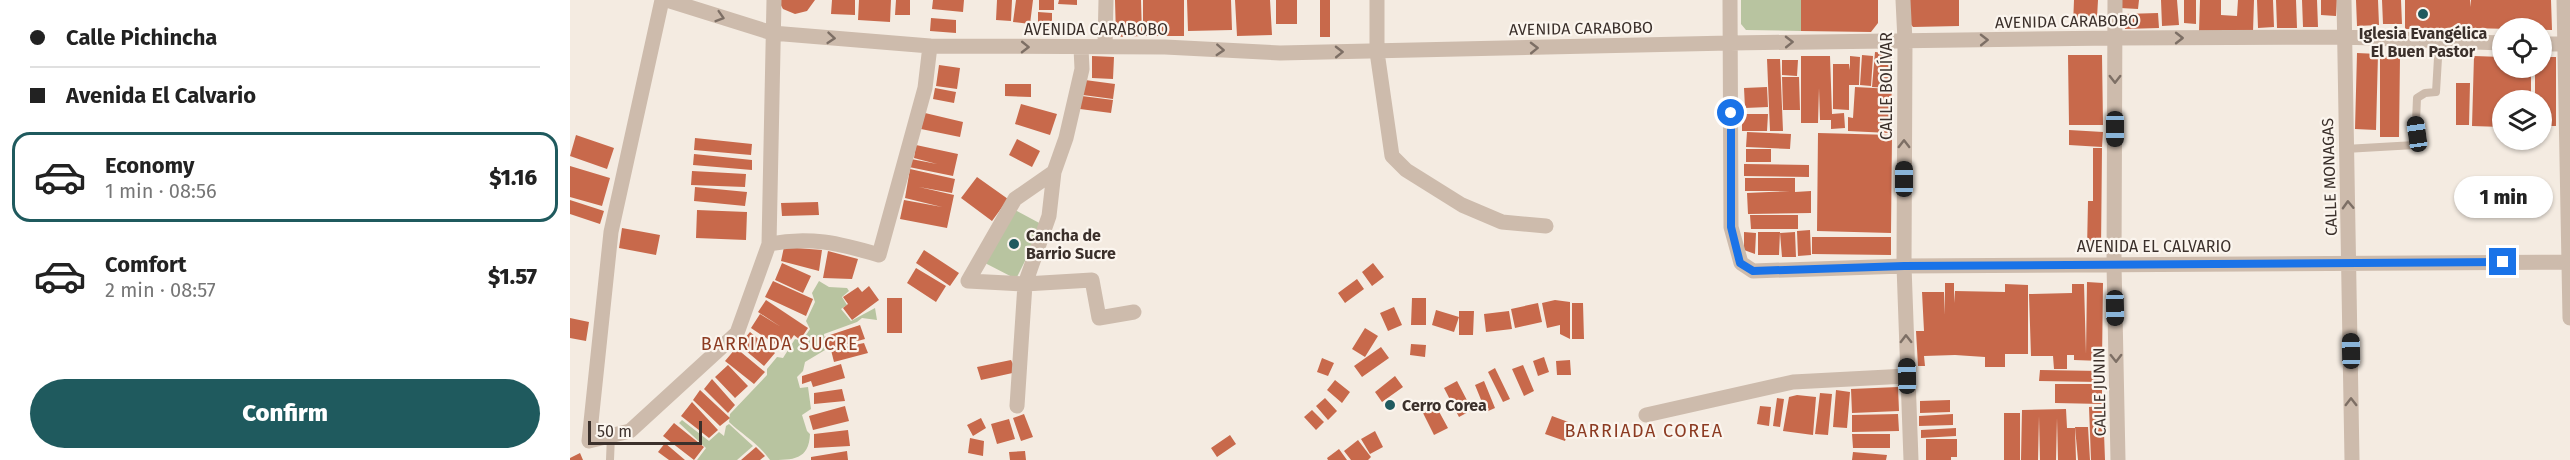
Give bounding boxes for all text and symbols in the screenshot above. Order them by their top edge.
marker: Iglesia Evangélica El Buen Pastor [2416,7,2430,21]
one-way arrow [714,9,725,22]
street label: AVENIDA CARABOBO [1995,11,2139,32]
street label: AVENIDA CARABOBO [1509,18,1653,39]
map controls [2492,18,2552,150]
button: locate [2492,18,2552,78]
street label: AVENIDA CARABOBO [1024,20,1168,39]
text: Calle Pichincha [66,24,217,51]
place label: Iglesia Evangélica El Buen Pastor [2359,24,2488,61]
one-way arrow [826,31,835,44]
street label: CALLE BOLÍVAR [1876,32,1896,140]
one-way arrow [2174,32,2183,44]
one-way arrow [1979,34,1988,46]
one-way arrow [1784,36,1793,48]
one-way arrow [1021,41,1030,53]
one-way arrow [1529,41,1538,54]
one-way arrow [1216,43,1225,56]
one-way arrow [1334,46,1343,58]
one-way arrow [2109,75,2121,84]
text: Avenida El Calvario [66,82,256,109]
button: layers [2492,90,2552,150]
route start [1717,99,1744,126]
car [2106,111,2124,147]
car [2406,115,2428,153]
street label: CALLE MONAGAS [2318,117,2341,236]
one-way arrow [1898,140,1910,149]
icon: car [33,150,87,204]
text: Economy [105,152,194,179]
car [1895,161,1913,197]
text: $1.16 [489,164,537,191]
callout: 1 min [2454,175,2552,217]
text: 1 min · 08:56 [105,179,217,203]
text: 1 min [2480,185,2527,209]
one-way arrow [2341,200,2354,209]
place label: Cancha de Barrio Sucre [1026,226,1116,263]
marker: Cancha de Barrio Sucre [1007,237,1021,251]
street label: AVENIDA EL CALVARIO [2077,237,2231,256]
route end [2489,248,2516,275]
icon: car [33,249,87,303]
text: Comfort [105,251,186,278]
text: $1.57 [488,263,537,290]
text: 2 min · 08:57 [105,278,216,302]
car [2106,290,2124,326]
district label: BARRIADA SUCRE [701,333,859,355]
car [2342,333,2360,369]
one-way arrow [1900,334,1912,343]
street label: CALLE JUNIN [2089,347,2110,437]
one-way arrow [2110,354,2122,363]
car [1898,358,1916,394]
button: Confirm [30,379,540,448]
place label: Cerro Corea [1402,396,1487,415]
one-way arrow [2345,397,2357,406]
marker: Cerro Corea [1383,398,1397,412]
scale bar [588,418,702,446]
district label: BARRIADA COREA [1564,420,1724,442]
text: 50 m [597,422,632,441]

